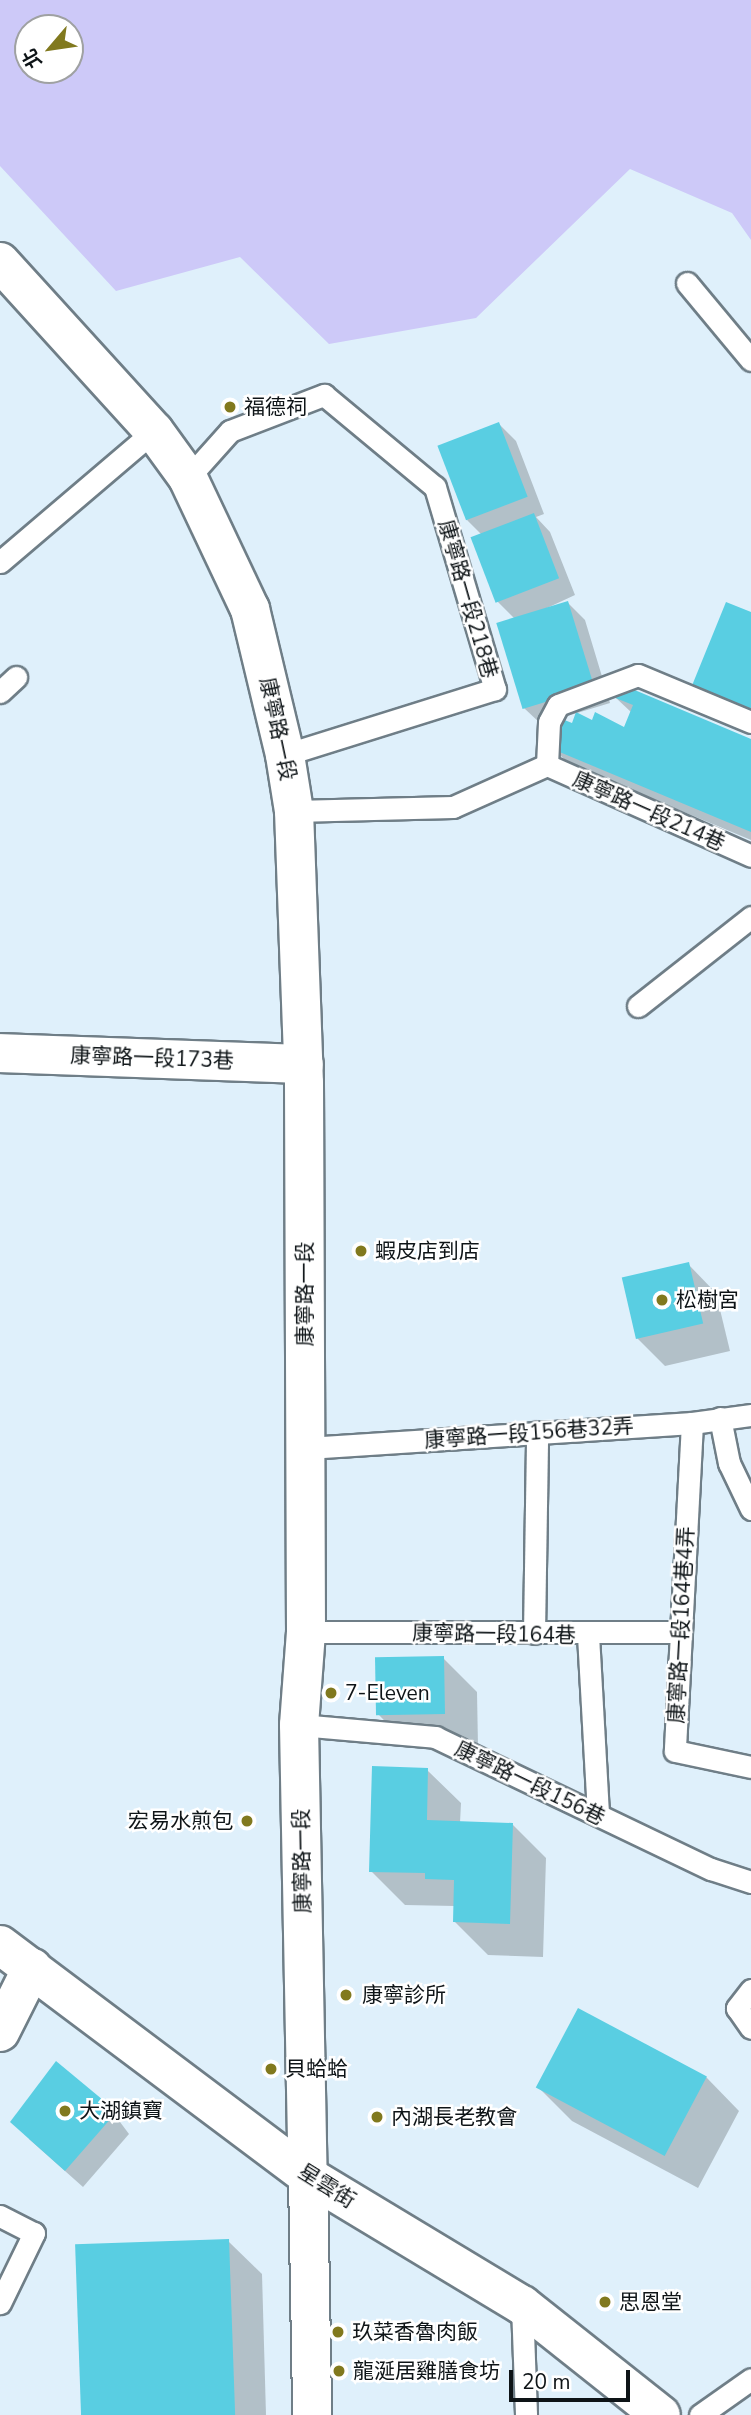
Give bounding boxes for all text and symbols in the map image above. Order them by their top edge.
north arrow [14,14,84,84]
text: 北 [16,44,48,73]
place label: 福德祠 [244,394,307,420]
marker: 福德祠 [222,399,238,415]
street label: 康寧路一段218巷 [433,517,503,681]
street label: 康寧路一段 [255,675,301,783]
street label: 康寧路一段214巷 [569,766,729,856]
street label: 康寧路一段173巷 [70,1043,234,1073]
place label: 蝦皮店到店 [375,1238,480,1264]
street label: 康寧路一段 [292,1242,318,1346]
marker: 蝦皮店到店 [353,1243,369,1259]
place label: 松樹宮 [676,1287,739,1313]
marker: 松樹宮 [654,1292,670,1308]
street label: 康寧路一段156巷32弄 [423,1413,635,1453]
street label: 康寧路一段164巷4弄 [663,1526,699,1724]
street label: 康寧路一段164巷 [412,1620,576,1648]
place label: 7-Eleven [345,1680,430,1706]
marker: 7-Eleven [323,1685,339,1701]
street label: 康寧路一段156巷 [451,1736,609,1830]
place label: 宏易水煎包 [128,1808,233,1834]
street label: 康寧路一段 [288,1808,316,1914]
marker: 宏易水煎包 [239,1813,255,1829]
place label: 康寧診所 [362,1982,446,2008]
marker: 康寧診所 [336,1985,356,2005]
place label: 貝蛤蛤 [285,2056,348,2082]
marker: 貝蛤蛤 [263,2061,279,2077]
place label: 大湖鎮寶 [79,2098,163,2124]
marker: 大湖鎮寶 [57,2103,73,2119]
place label: 內湖長老教會 [391,2104,517,2130]
marker: 內湖長老教會 [369,2109,385,2125]
street label: 星雲街 [294,2159,360,2213]
place label: 思恩堂 [619,2289,682,2315]
marker: 思恩堂 [597,2294,613,2310]
place label: 玖菜香魯肉飯 [352,2319,478,2345]
marker: 玖菜香魯肉飯 [330,2324,346,2340]
scale bar [513,2356,634,2400]
place label: 龍涎居雞膳食坊 [353,2358,500,2384]
marker: 龍涎居雞膳食坊 [331,2363,347,2379]
text: 20 m [522,2368,571,2396]

